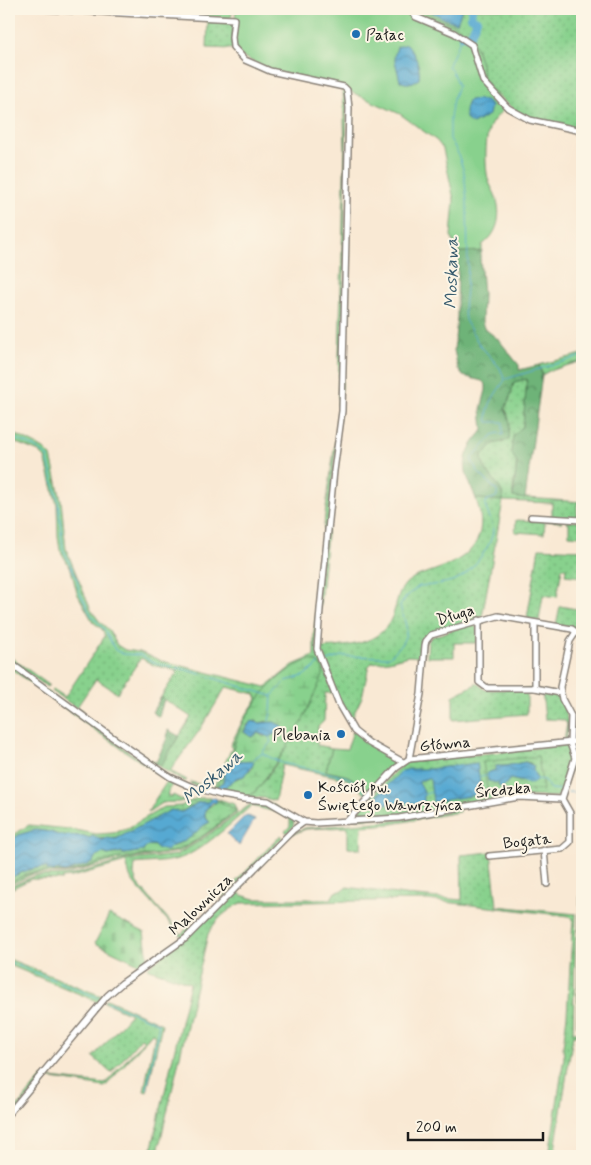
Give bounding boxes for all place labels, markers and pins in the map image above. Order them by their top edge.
place label: Pałac [366,25,404,46]
marker: Pałac [350,28,362,40]
place label: Plebania [273,725,331,746]
marker: Plebania [335,728,347,740]
place label: Kościół pw. Świętego Wawrzyńca [318,777,463,817]
marker: Kościół pw. Świętego Wawrzyńca [302,789,314,801]

